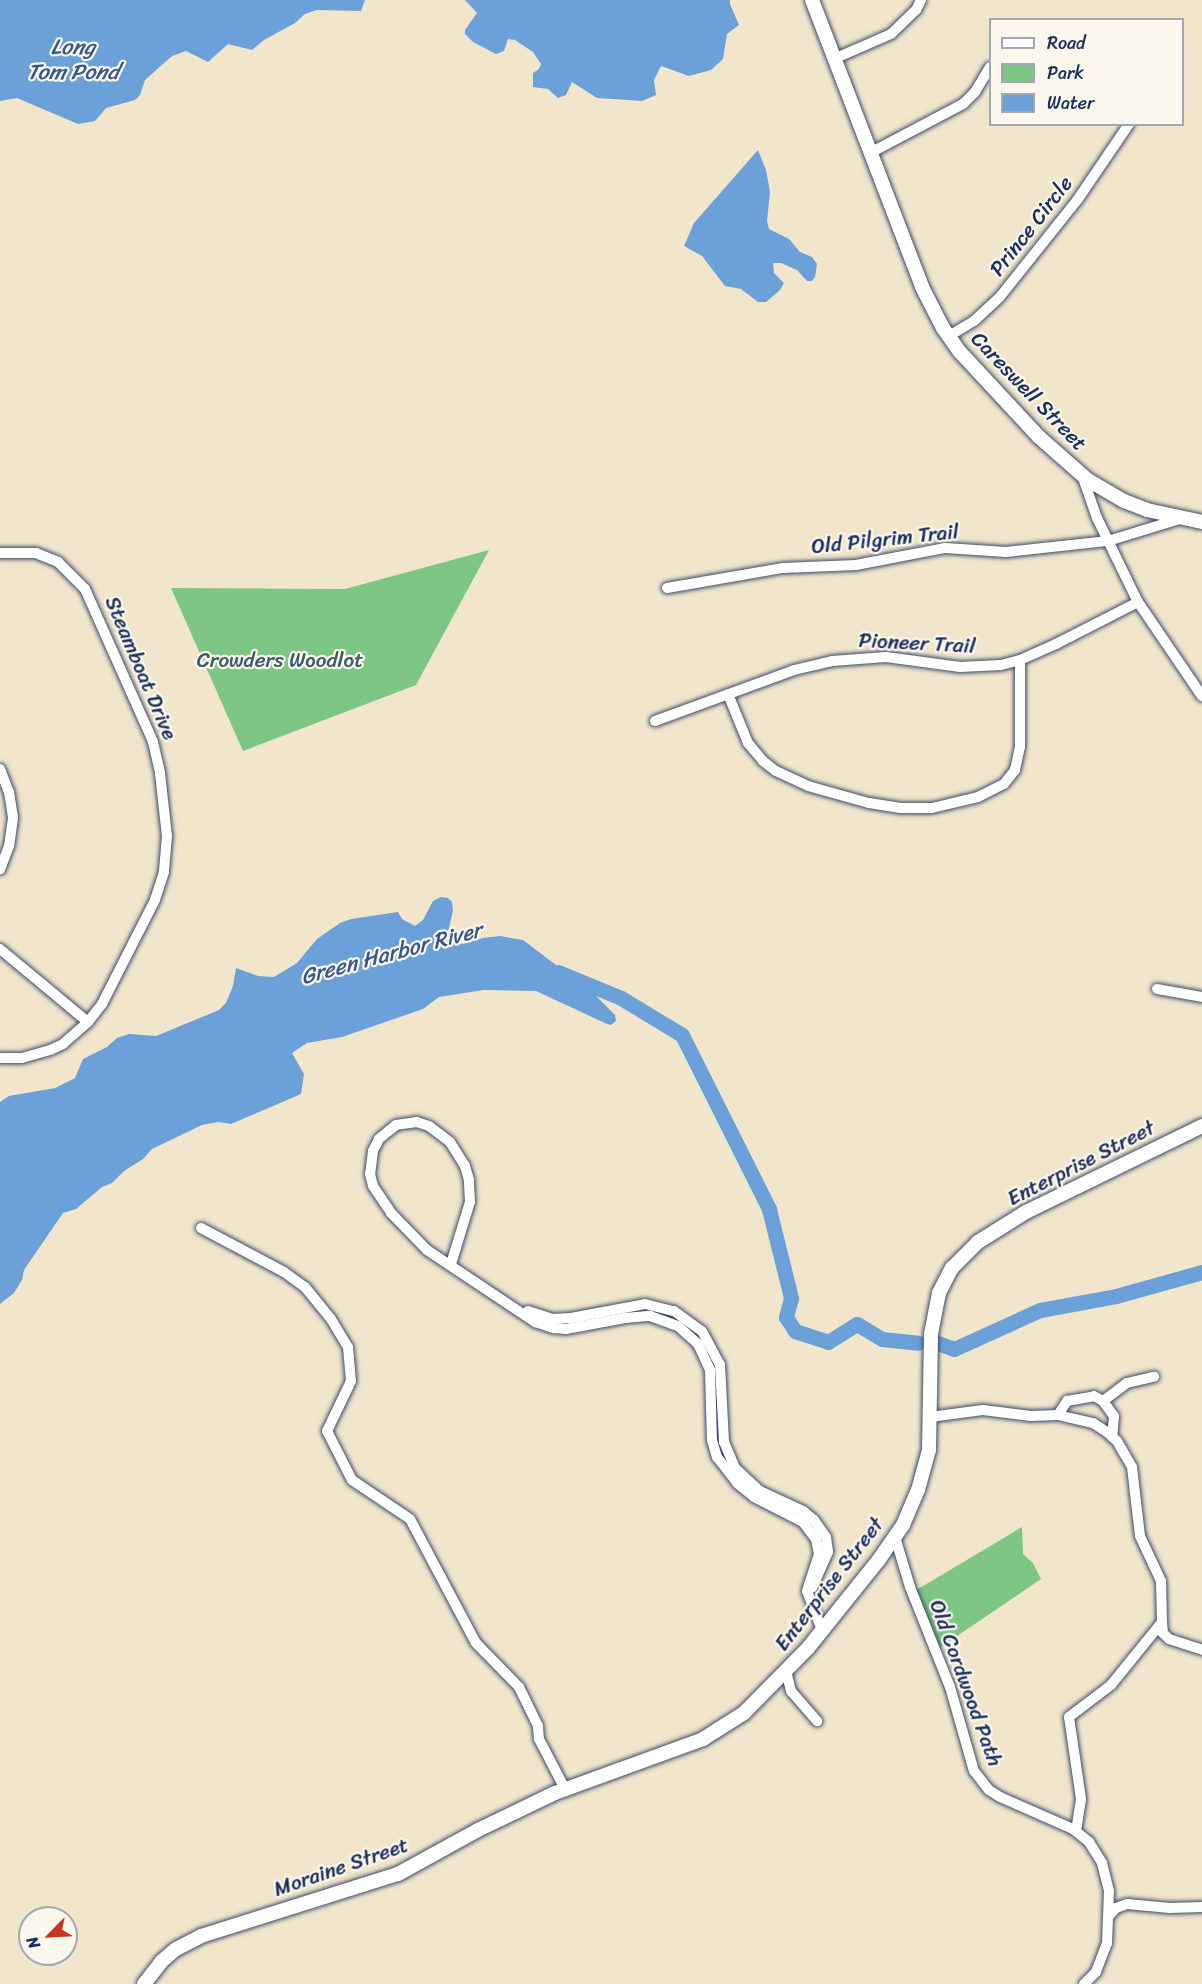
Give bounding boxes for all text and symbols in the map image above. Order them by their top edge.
legend [989,18,1184,126]
text: Road [1047,27,1086,59]
water label: Long Tom Pond [27,33,119,84]
text: Park [1047,57,1084,89]
text: Water [1047,87,1094,119]
street label: Prince Circle [984,171,1078,281]
street label: Careswell Street [966,326,1092,456]
street label: Old Pilgrim Trail [810,519,960,559]
street label: Steamboat Drive [99,592,183,744]
street label: Pioneer Trail [858,627,976,659]
park label: Crowders Woodlot [197,647,363,673]
water label: Green Harbor River [298,916,484,990]
street label: Enterprise Street [1003,1115,1159,1211]
street label: Enterprise Street [769,1512,889,1656]
street label: Old Cordwood Path [924,1596,1008,1770]
street label: Moraine Street [270,1832,412,1902]
north arrow [18,1906,78,1966]
text: N [17,1932,48,1954]

